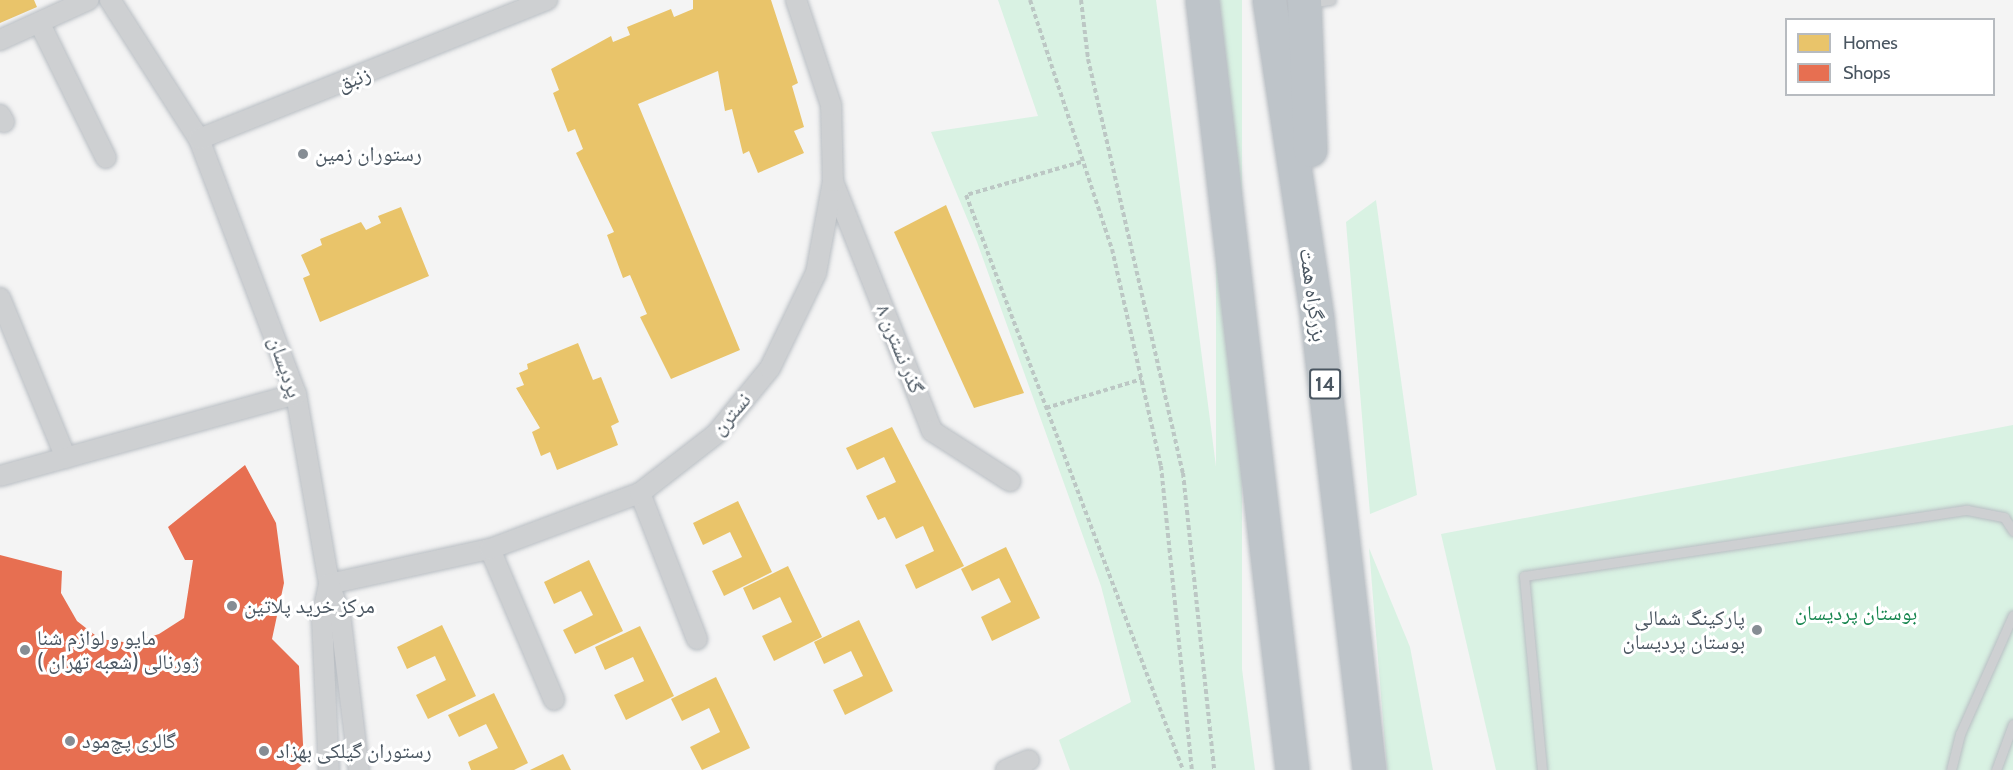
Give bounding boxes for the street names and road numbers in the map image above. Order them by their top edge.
street label: زنبق [334,61,374,97]
street label: بزرگراه همت [1294,247,1332,343]
street label: گذر نسترن ۸ [871,301,929,397]
street label: پردیسان [263,333,307,401]
road number: 14 [1308,367,1342,401]
street label: نسترن [706,388,756,440]

